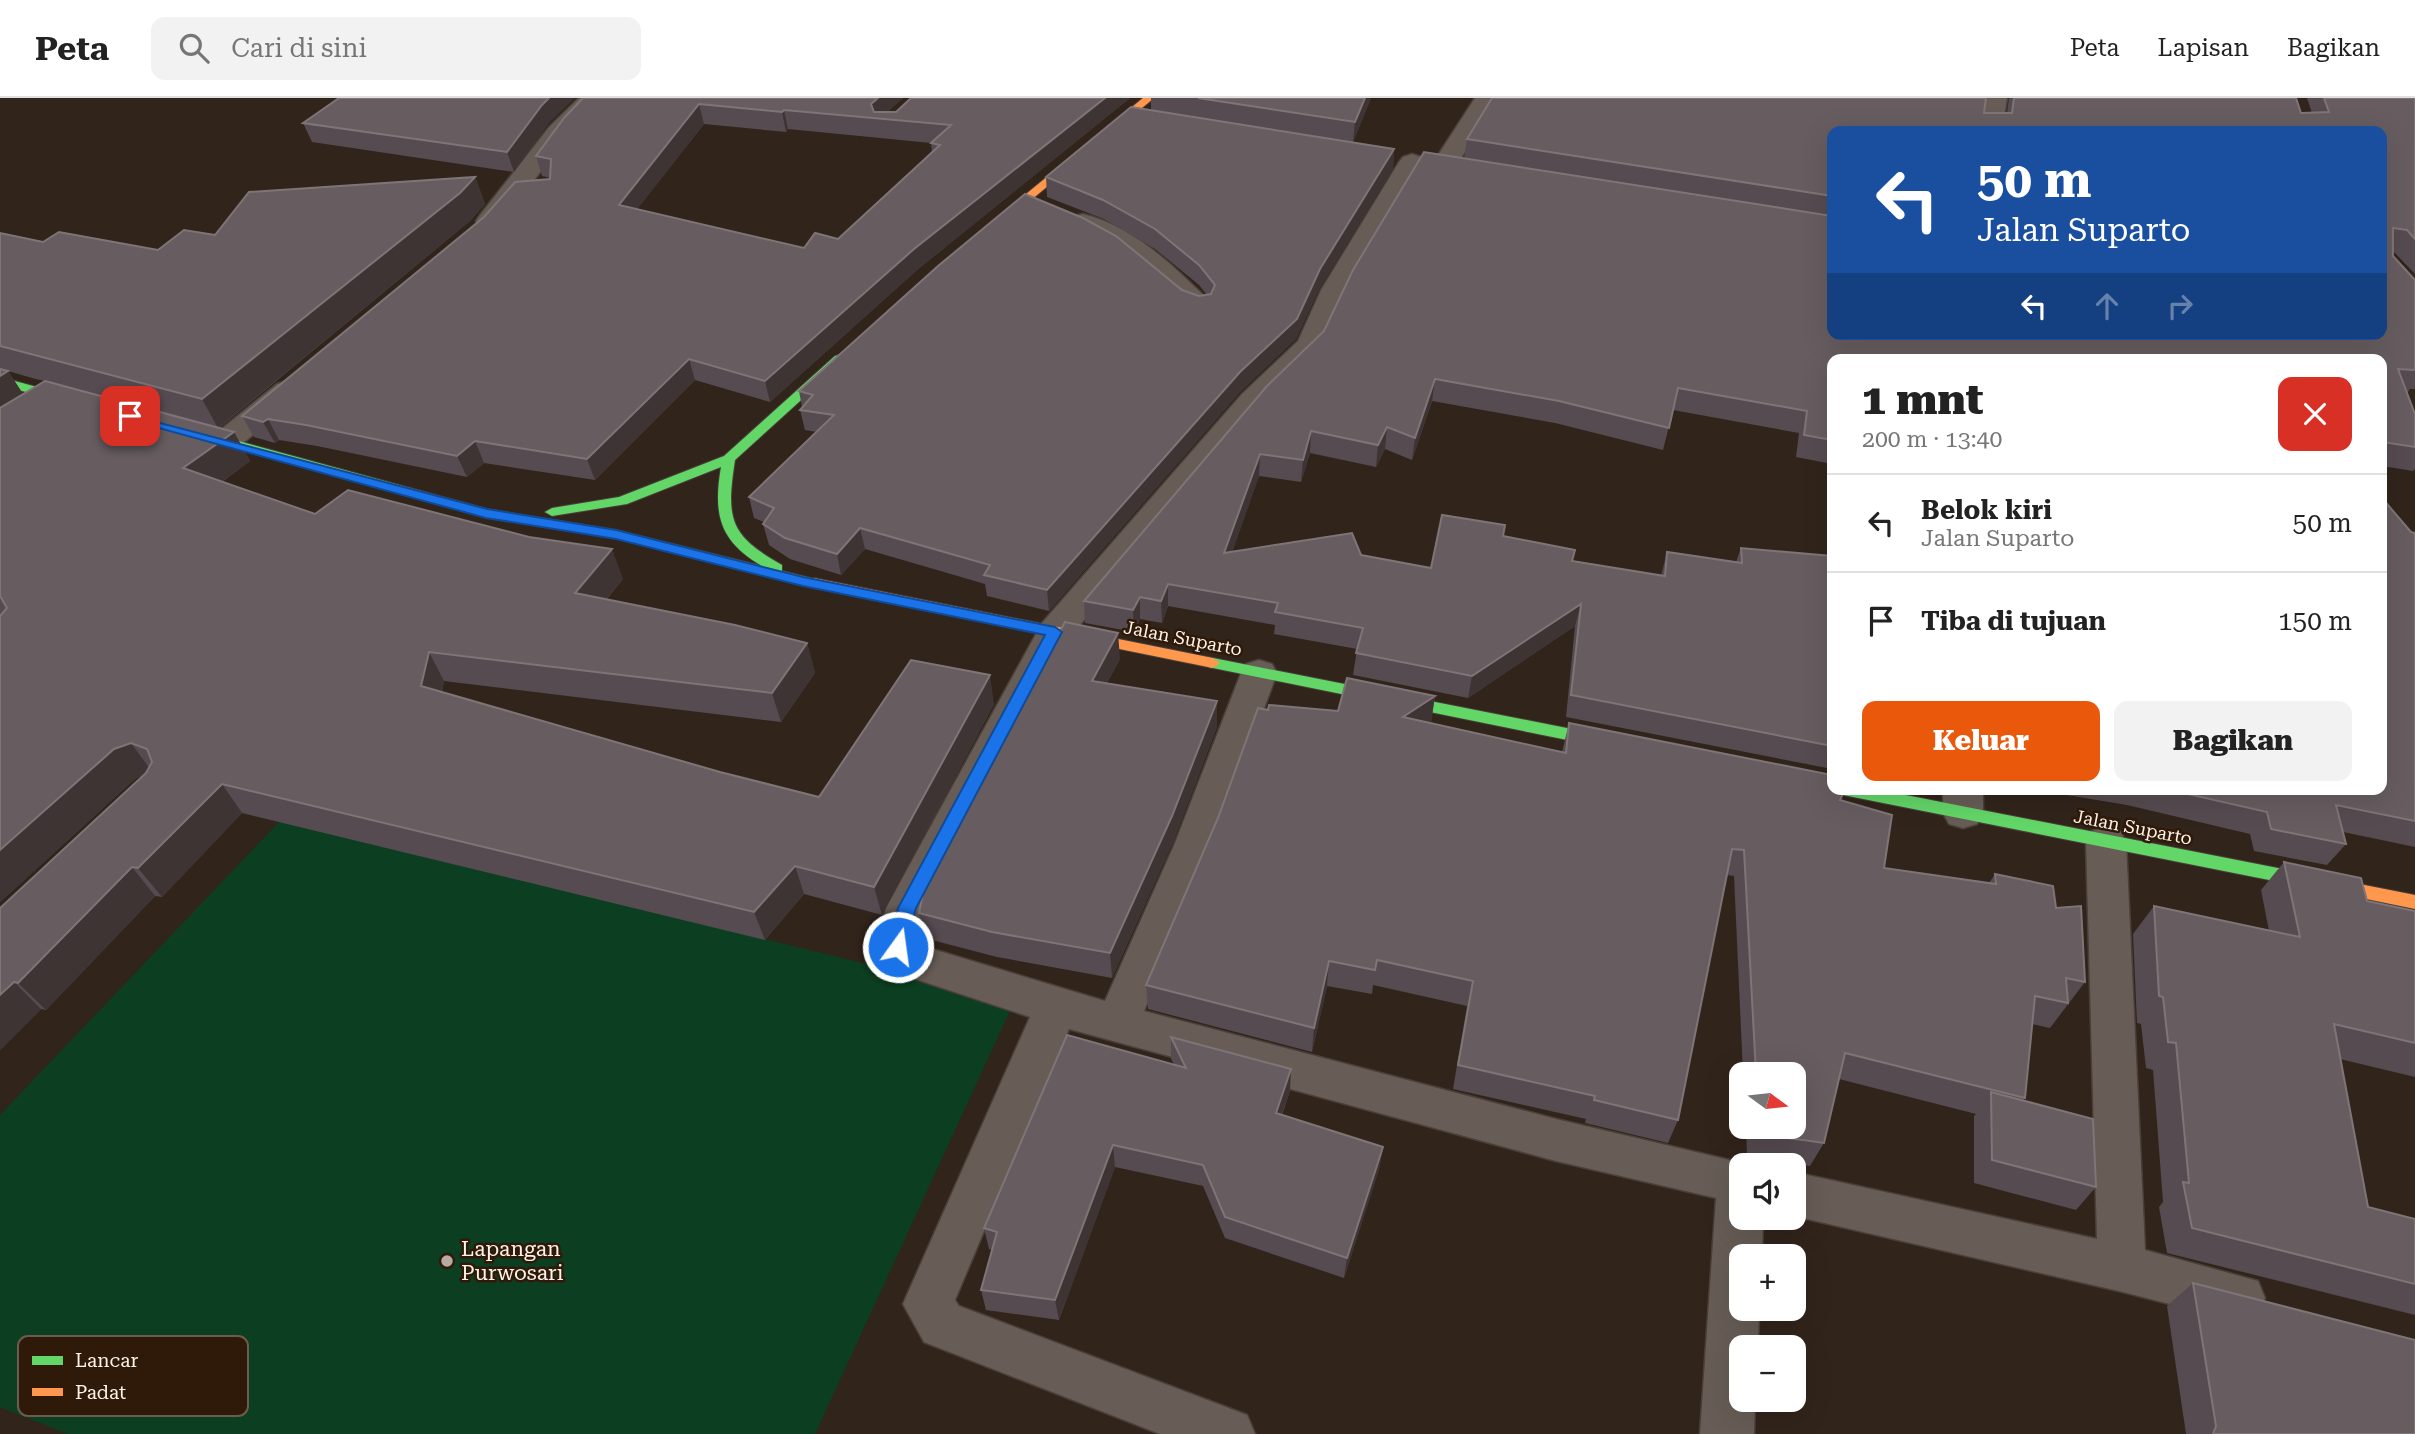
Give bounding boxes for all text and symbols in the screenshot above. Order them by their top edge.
search box [151,17,641,80]
text: Peta [35,29,109,68]
icon: search [175,29,213,67]
text: Cari di sini [231,33,367,63]
text: Peta [2070,34,2120,62]
text: Lapisan [2158,34,2249,62]
text: Bagikan [2287,34,2380,62]
text: 50 m [1977,152,2092,209]
icon: left [1862,154,1953,245]
text: Jalan Suparto [1977,211,2190,249]
icon: left [2015,287,2053,325]
icon: ahead [2088,287,2126,325]
icon: right [2161,287,2199,325]
text: 1 mnt [1862,375,1983,424]
button: close [2278,377,2352,451]
pin [100,386,160,446]
icon: arrive [111,397,149,435]
text: 200 m · 13:40 [1862,426,2002,453]
text: Belok kiri [1921,495,2052,525]
icon: left [1862,504,1900,542]
text: 50 m [2293,508,2352,538]
text: Jalan Suparto [1921,525,2074,552]
icon: arrive [1862,602,1900,640]
text: Tiba di tujuan [1921,606,2106,636]
text: 150 m [2278,606,2352,636]
street label: Jalan Suparto [1122,616,1244,660]
button: Keluar [1862,701,2100,781]
button: Bagikan [2114,701,2352,781]
street label: Jalan Suparto [2072,805,2194,849]
position arrow [861,910,935,984]
north arrow [1729,1062,1806,1139]
map controls [1729,1062,1806,1412]
button: sound [1729,1153,1806,1230]
place label: Lapangan Purwosari [461,1237,564,1285]
button: + [1729,1244,1806,1321]
marker: Lapangan Purwosari [439,1253,455,1269]
button: − [1729,1335,1806,1412]
legend [18,1336,248,1416]
text: Lancar [75,1349,138,1372]
text: Padat [75,1381,126,1404]

